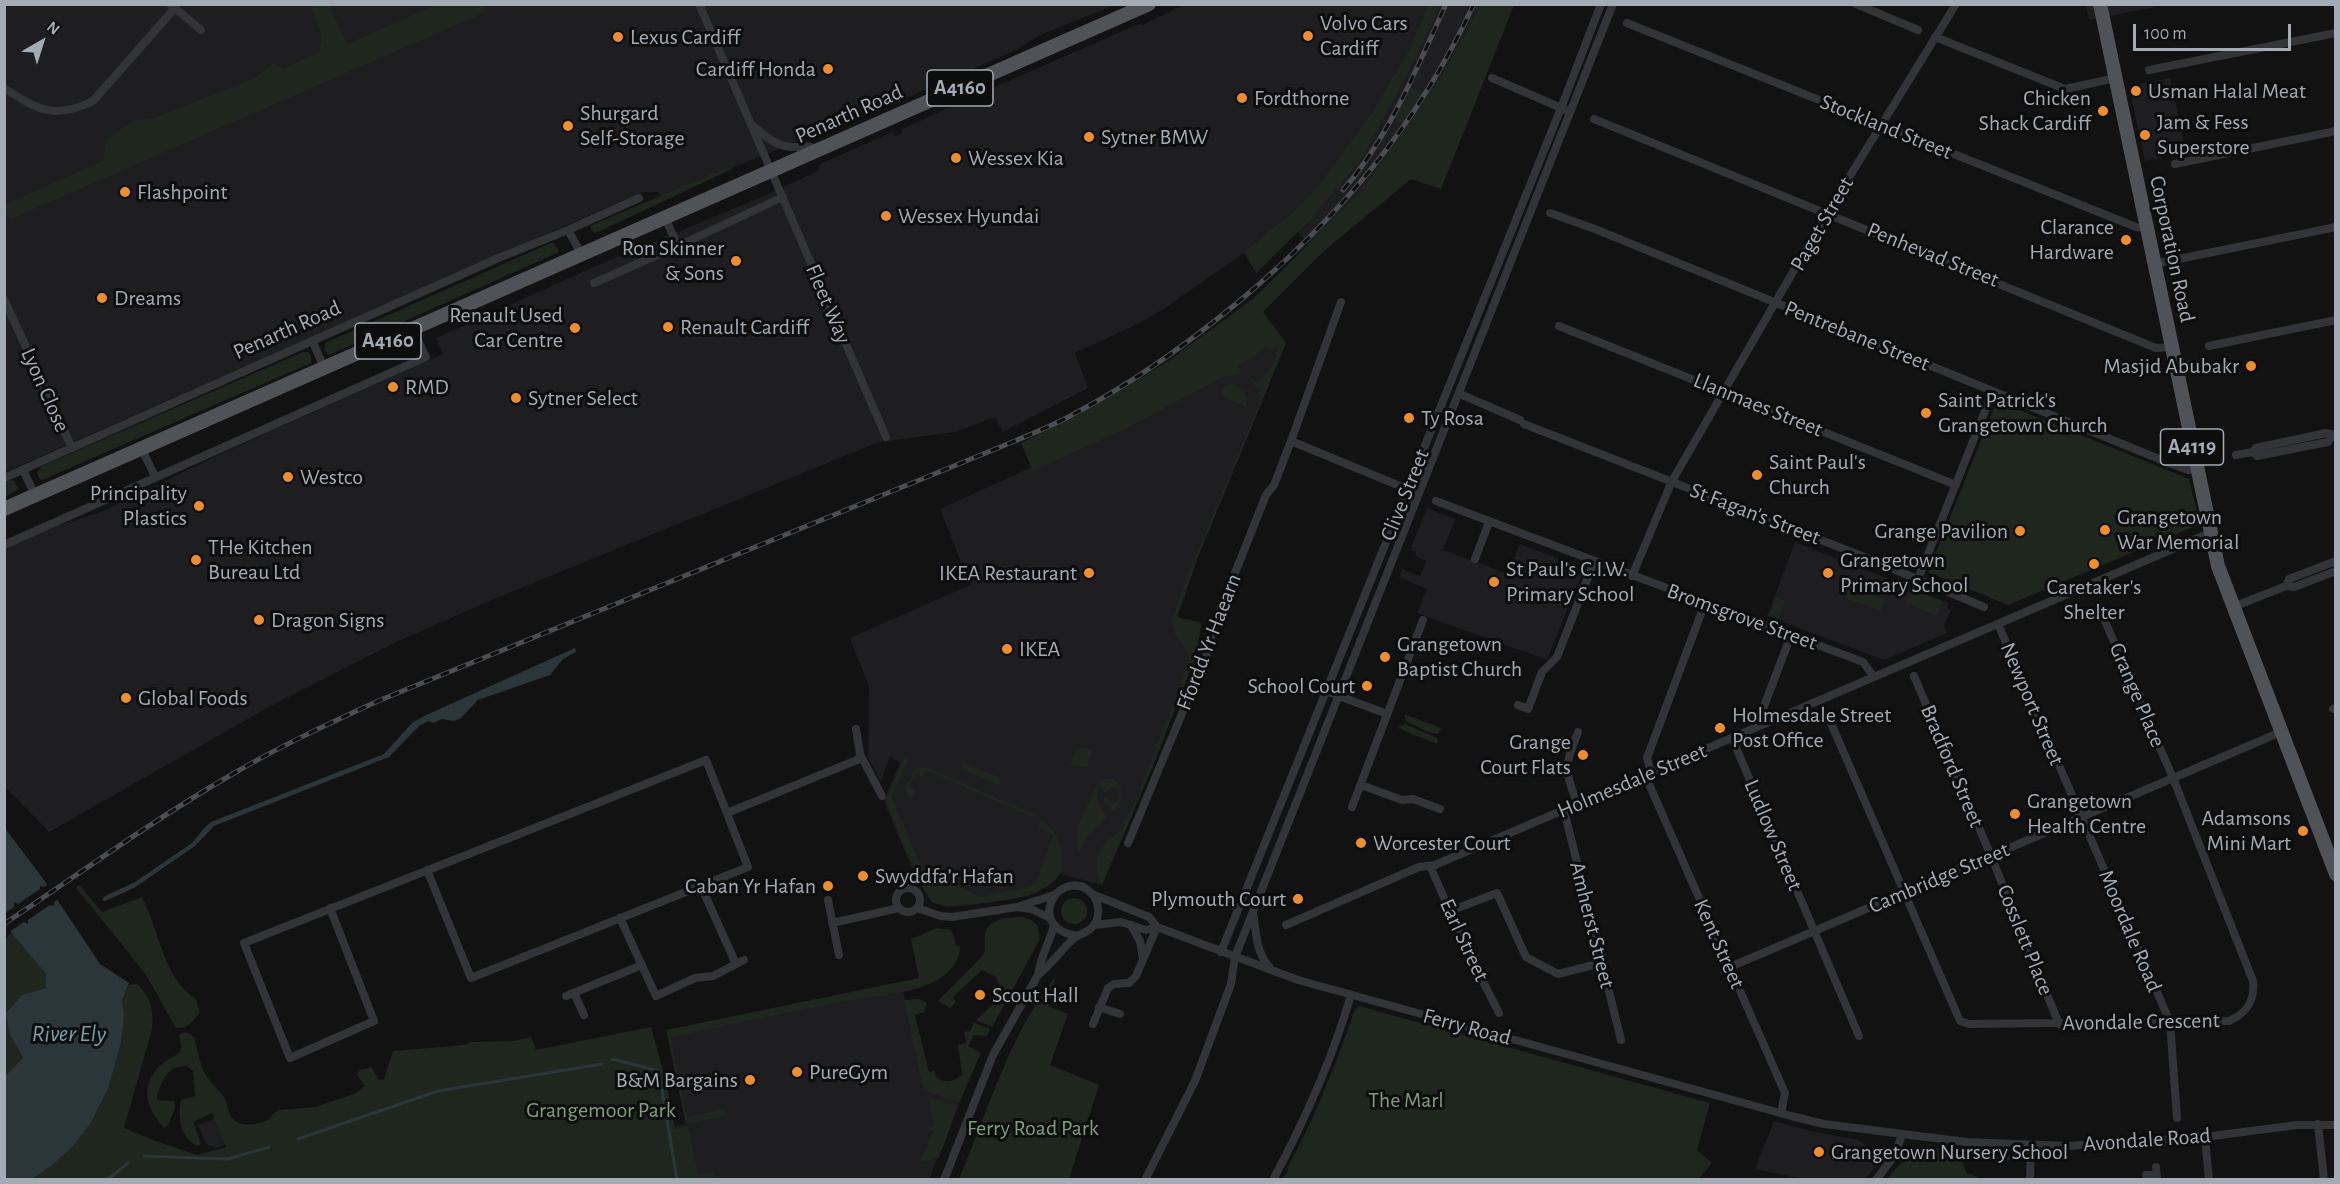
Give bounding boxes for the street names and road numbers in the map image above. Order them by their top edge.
road number: A4160 [927,70,993,106]
street label: Penarth Road [791,79,907,149]
street label: Stockland Street [1816,89,1956,165]
street label: Paget Street [1784,172,1860,276]
street label: Corporation Road [2144,173,2200,325]
street label: Penhevad Street [1863,217,2003,293]
street label: Fleet Way [800,260,856,348]
street label: Penarth Road [229,295,345,365]
street label: Pentrebane Street [1780,295,1934,377]
road number: A4160 [355,323,421,359]
street label: Lyon Close [15,344,75,436]
street label: Llanmaes Street [1689,367,1827,443]
road number: A4119 [2160,429,2224,465]
street label: Clive Street [1375,445,1435,545]
street label: St Fagan's Street [1686,477,1824,551]
street label: Ffordd Yr Haearn [1171,570,1247,714]
street label: Bromsgrove Street [1663,578,1821,656]
street label: Newport Street [1994,639,2070,769]
street label: Grange Place [2103,639,2171,751]
street label: Bradford Street [1914,701,1990,831]
street label: Holmesdale Street [1554,738,1710,824]
street label: Ludlow Street [1738,776,1808,894]
street label: Cambridge Street [1865,837,2013,919]
street label: Amherst Street [1564,859,1620,991]
street label: Moordale Road [2092,866,2168,996]
street label: Cosslett Place [1991,881,2059,999]
street label: Earl Street [1433,895,1495,985]
street label: Kent Street [1688,895,1750,993]
street label: Ferry Road [1420,1003,1514,1051]
street label: Avondale Crescent [2062,1007,2220,1037]
street label: Avondale Road [2082,1122,2212,1158]

